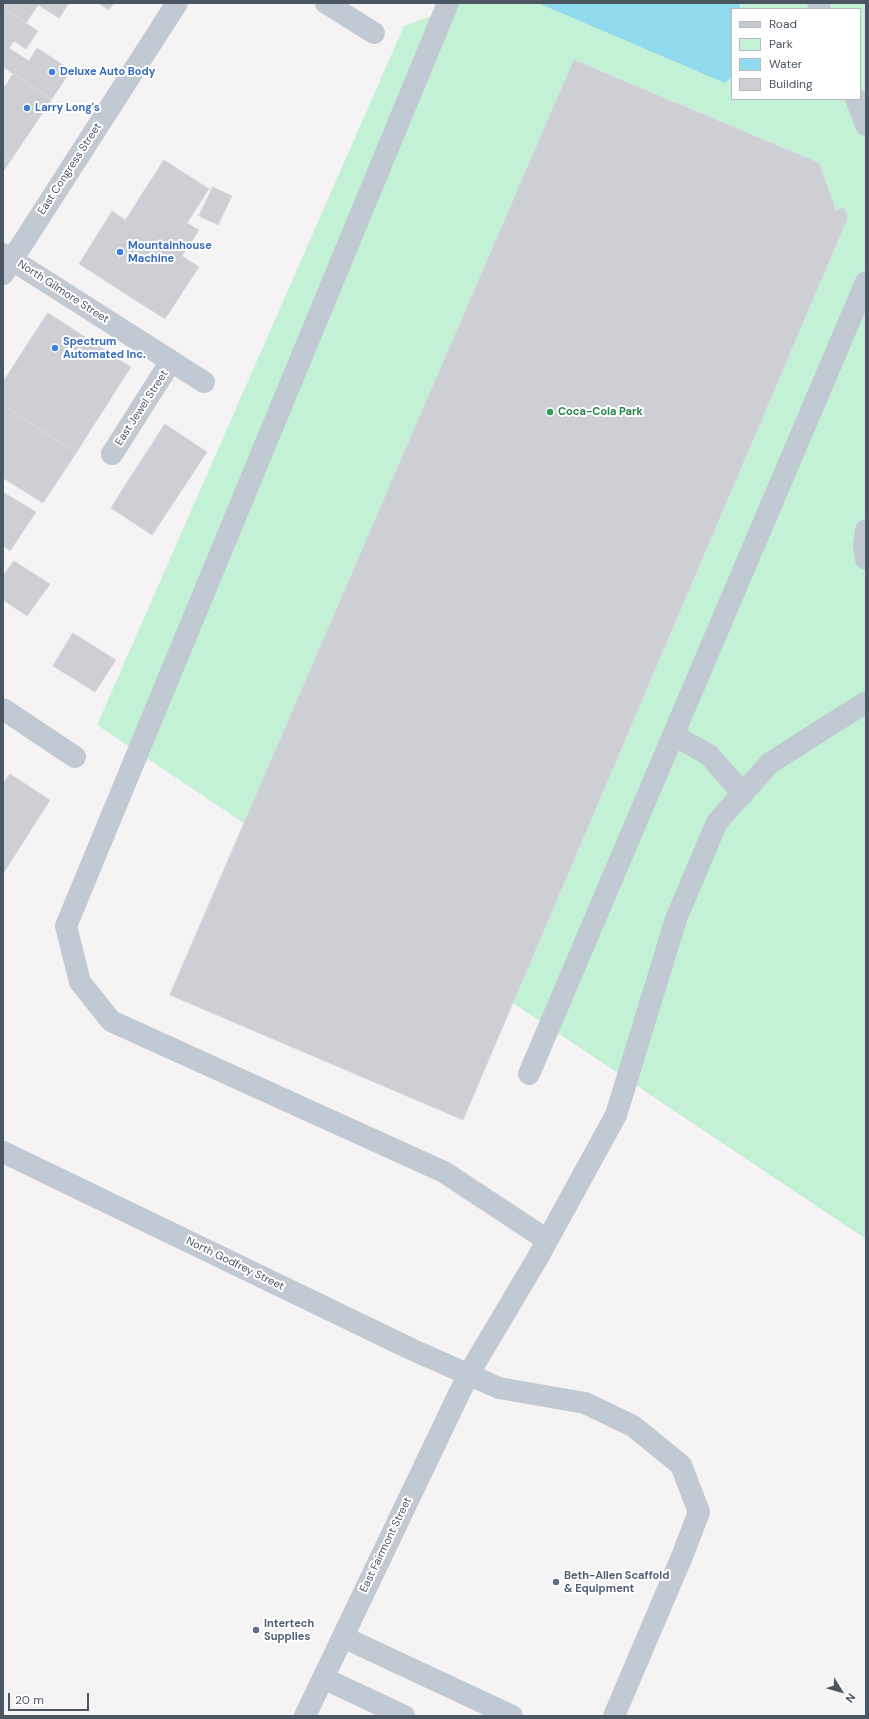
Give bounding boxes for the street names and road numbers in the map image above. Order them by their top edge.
street label: East Congress Street [35,121,105,217]
street label: North Gilmore Street [15,258,111,326]
street label: East Jewel Street [113,368,171,448]
street label: North Godfrey Street [184,1235,286,1293]
street label: East Fairmont Street [357,1495,415,1595]

